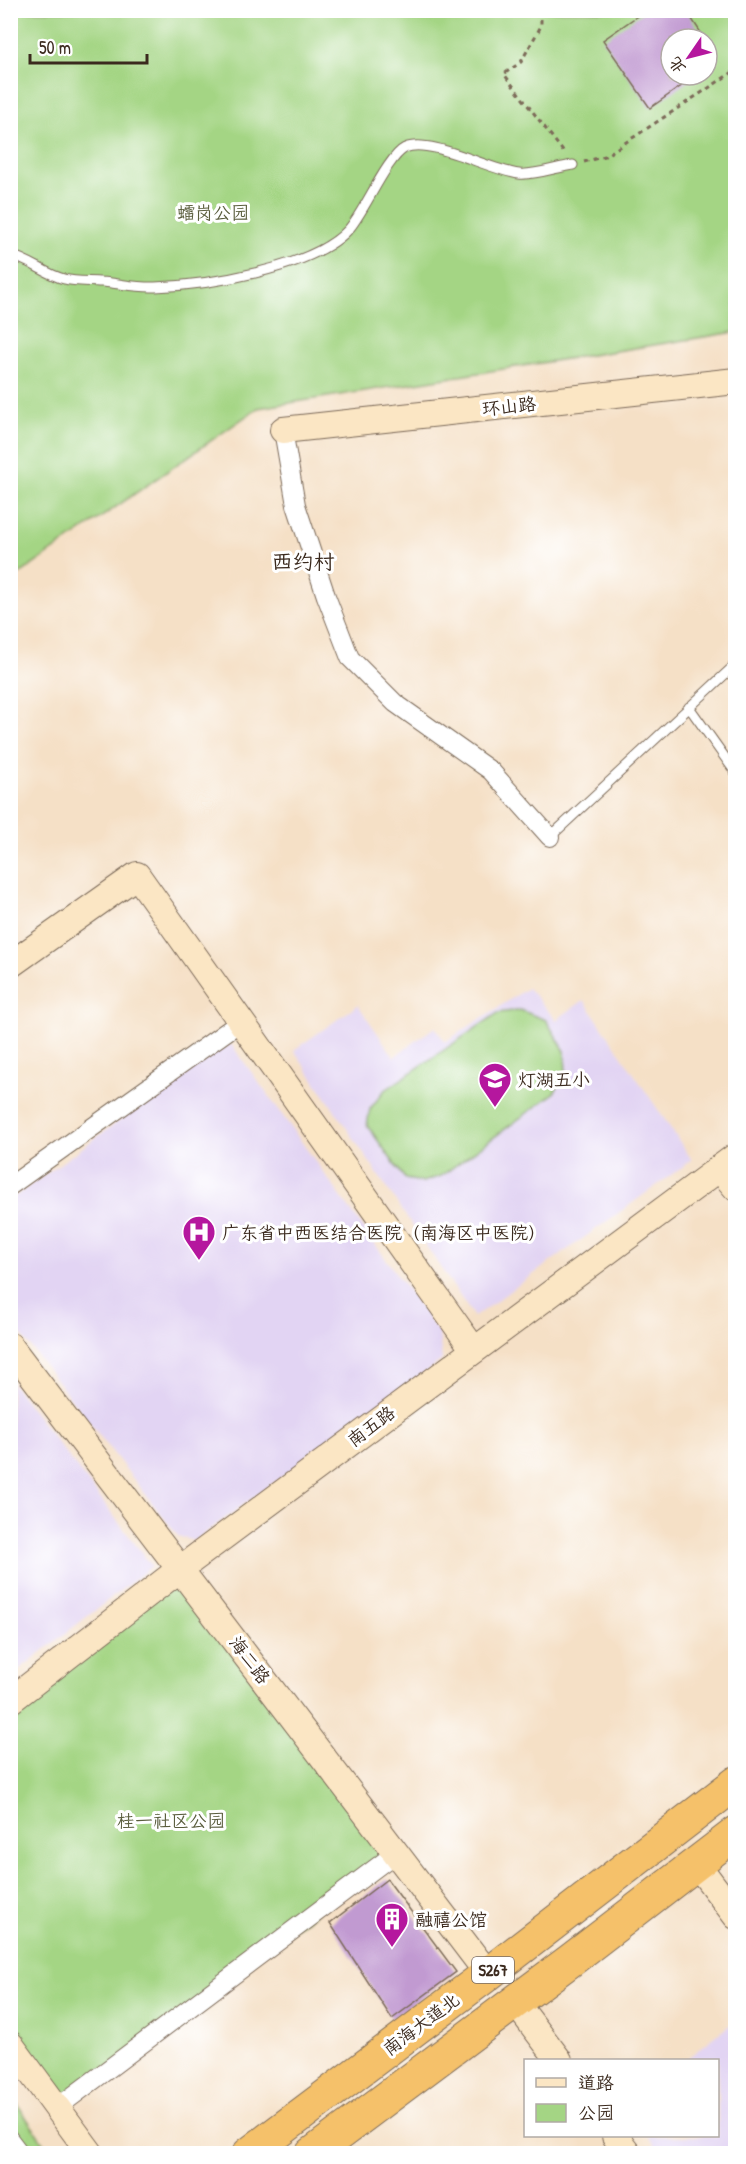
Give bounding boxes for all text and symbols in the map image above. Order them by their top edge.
scale bar [30,27,147,65]
north arrow [659,27,719,87]
text: 50 m [39,35,71,60]
text: 北 [663,53,690,78]
park label: 𧒽岗公园 [177,200,249,225]
street label: 环山路 [481,391,537,421]
district label: 西约村 [272,547,335,576]
school or university icon: 灯湖五小 [477,1061,513,1108]
place label: 灯湖五小 [518,1067,590,1092]
hospital icon: 广东省中西医结合医院（南海区中医院） [181,1214,217,1261]
place label: 广东省中西医结合医院（南海区中医院） [222,1220,546,1245]
street label: 南五路 [342,1400,400,1452]
street label: 海二路 [224,1631,276,1689]
park label: 桂一社区公园 [117,1808,225,1833]
building icon: 融禧公馆 [374,1901,410,1948]
place label: 融禧公馆 [415,1907,487,1932]
road number: S267 [472,1957,514,1983]
street label: 南海大道北 [378,1987,464,2061]
legend [524,2059,719,2137]
text: 道路 [578,2070,614,2095]
text: 公园 [578,2100,614,2125]

